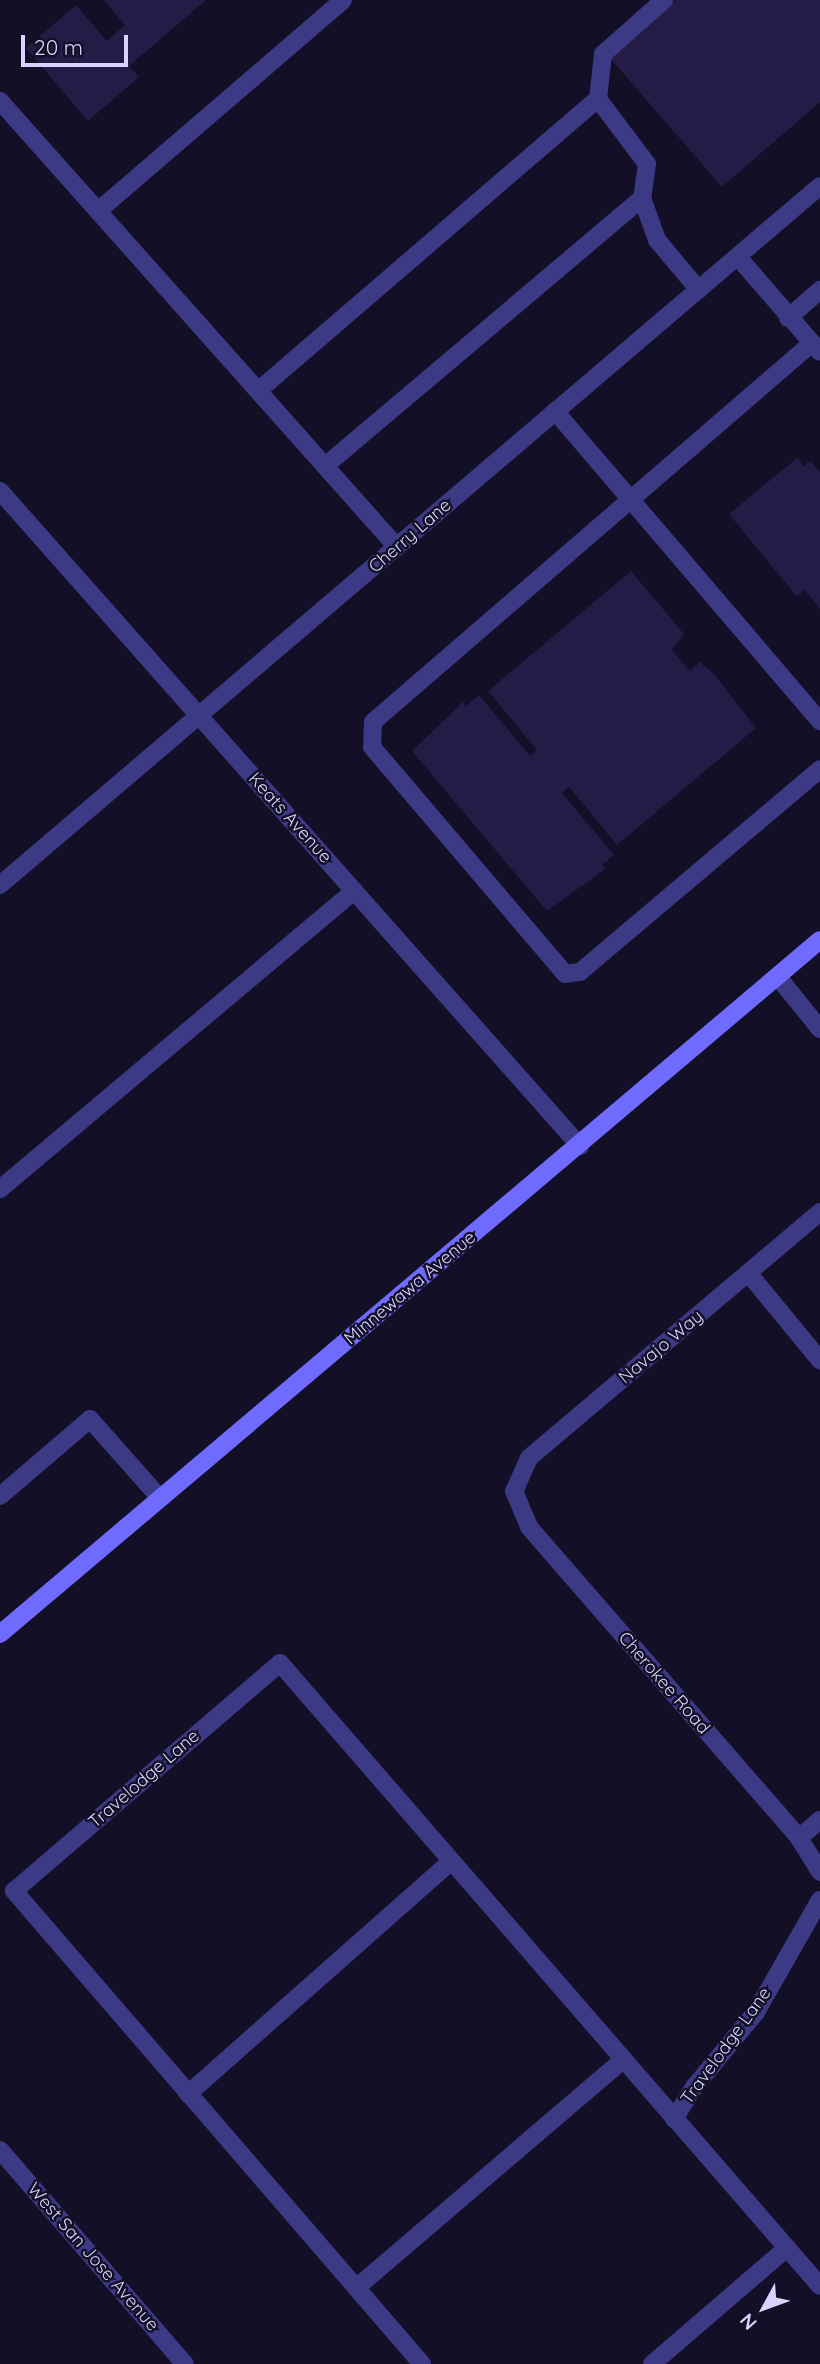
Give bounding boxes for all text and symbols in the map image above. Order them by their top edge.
scale bar [24,21,131,65]
text: 20 m [34,34,83,60]
street label: Cherry Lane [364,494,456,578]
street label: Keats Avenue [244,768,336,868]
street label: Minnewawa Avenue [340,1227,480,1349]
street label: Navajo Way [615,1306,707,1388]
street label: Cherokee Road [614,1627,714,1739]
street label: Travelodge Lane [84,1725,204,1833]
street label: Travelodge Lane [676,1983,776,2109]
street label: West San Jose Avenue [23,2178,163,2336]
north arrow [729,2273,799,2343]
text: N [735,2309,762,2335]

